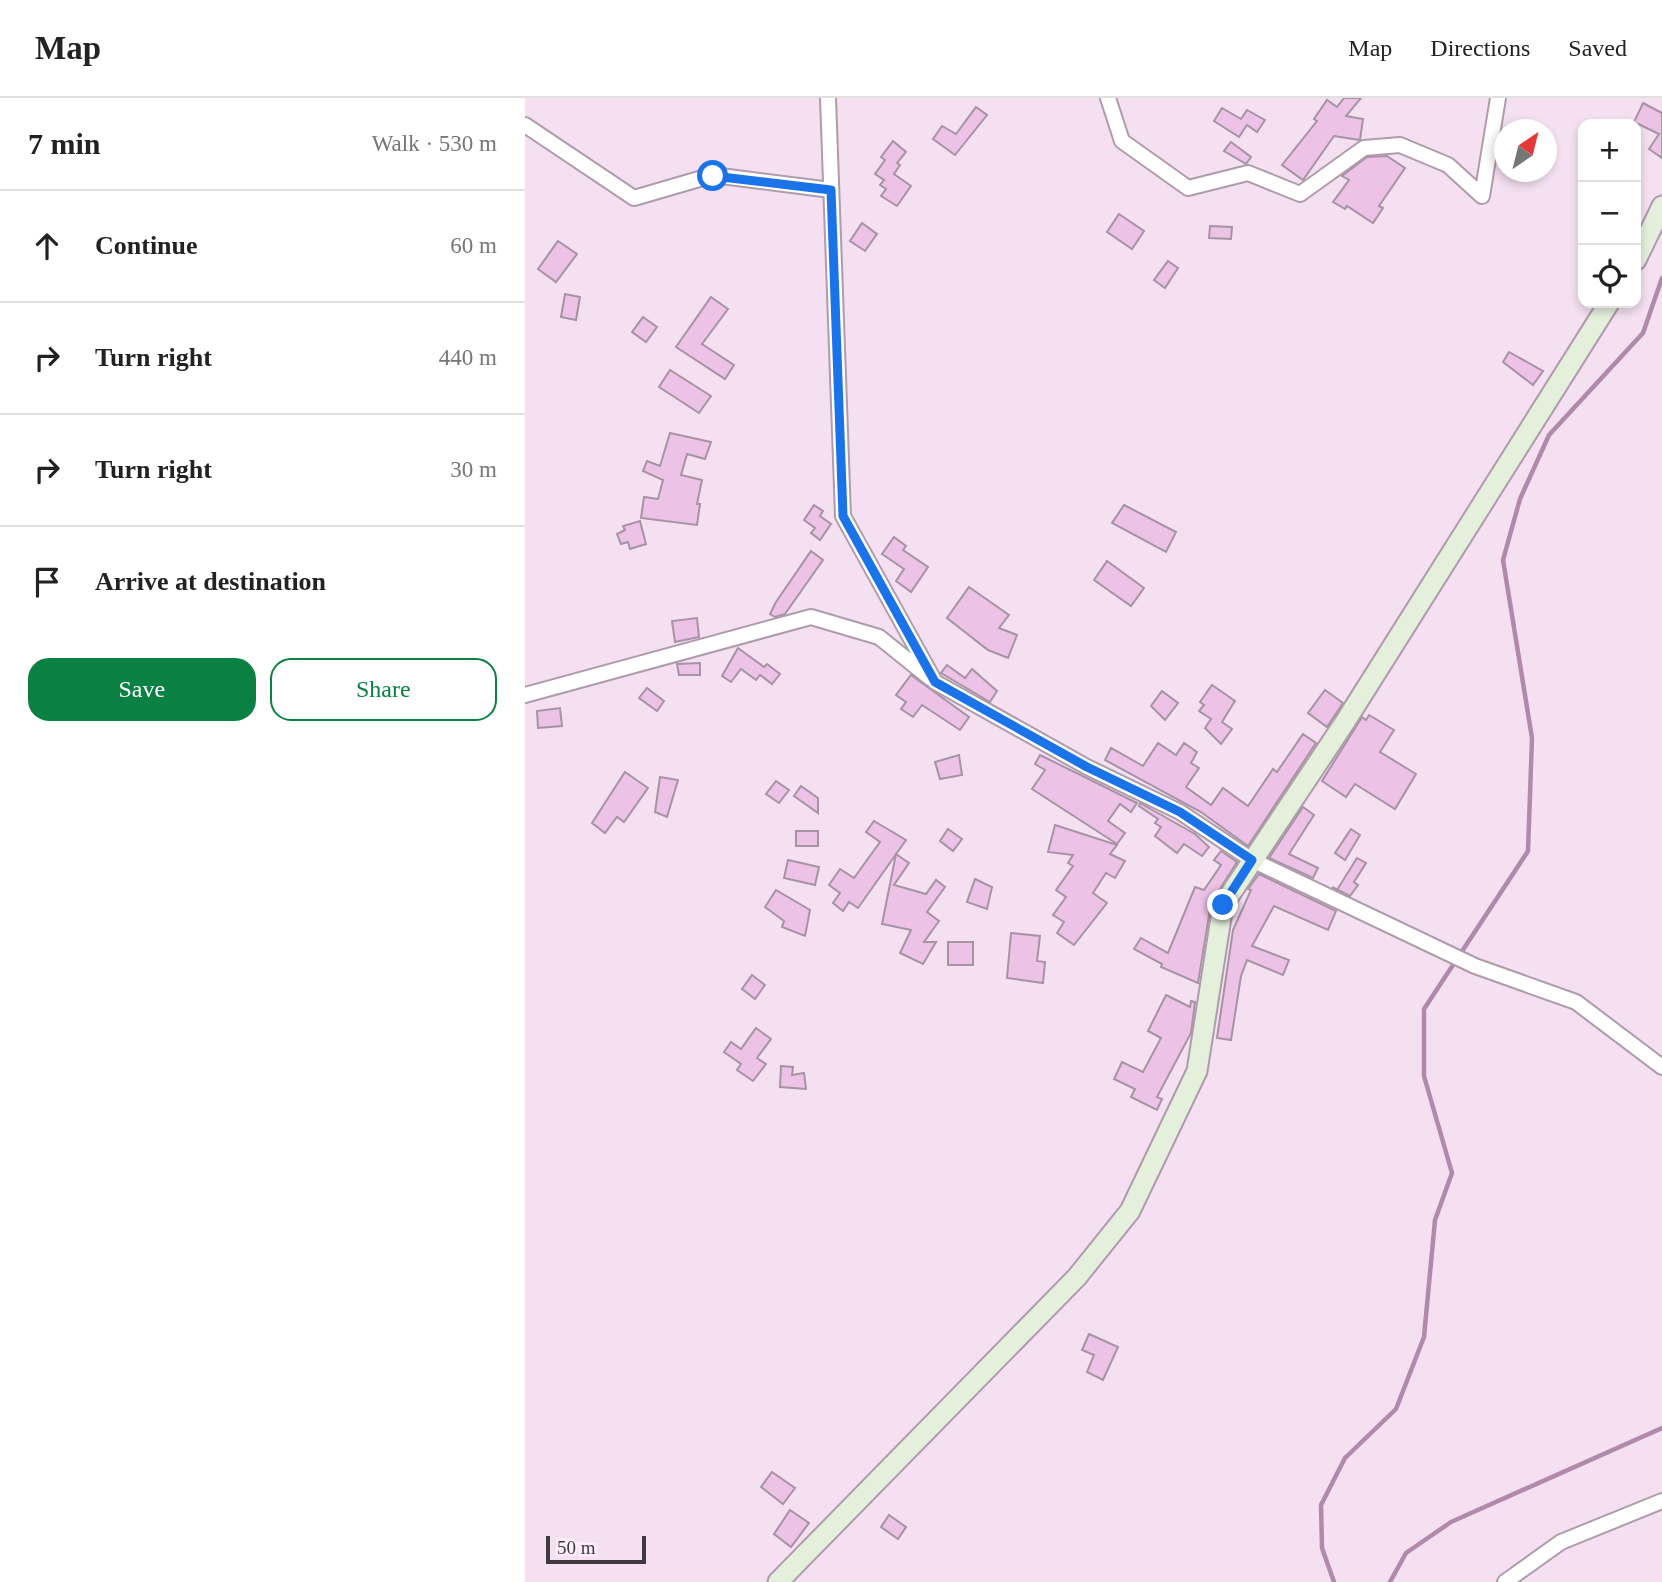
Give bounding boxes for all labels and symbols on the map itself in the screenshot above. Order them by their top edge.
north arrow [1494,119,1557,182]
route start [697,160,728,191]
route end [1207,889,1238,920]
scale bar [546,1533,646,1565]

